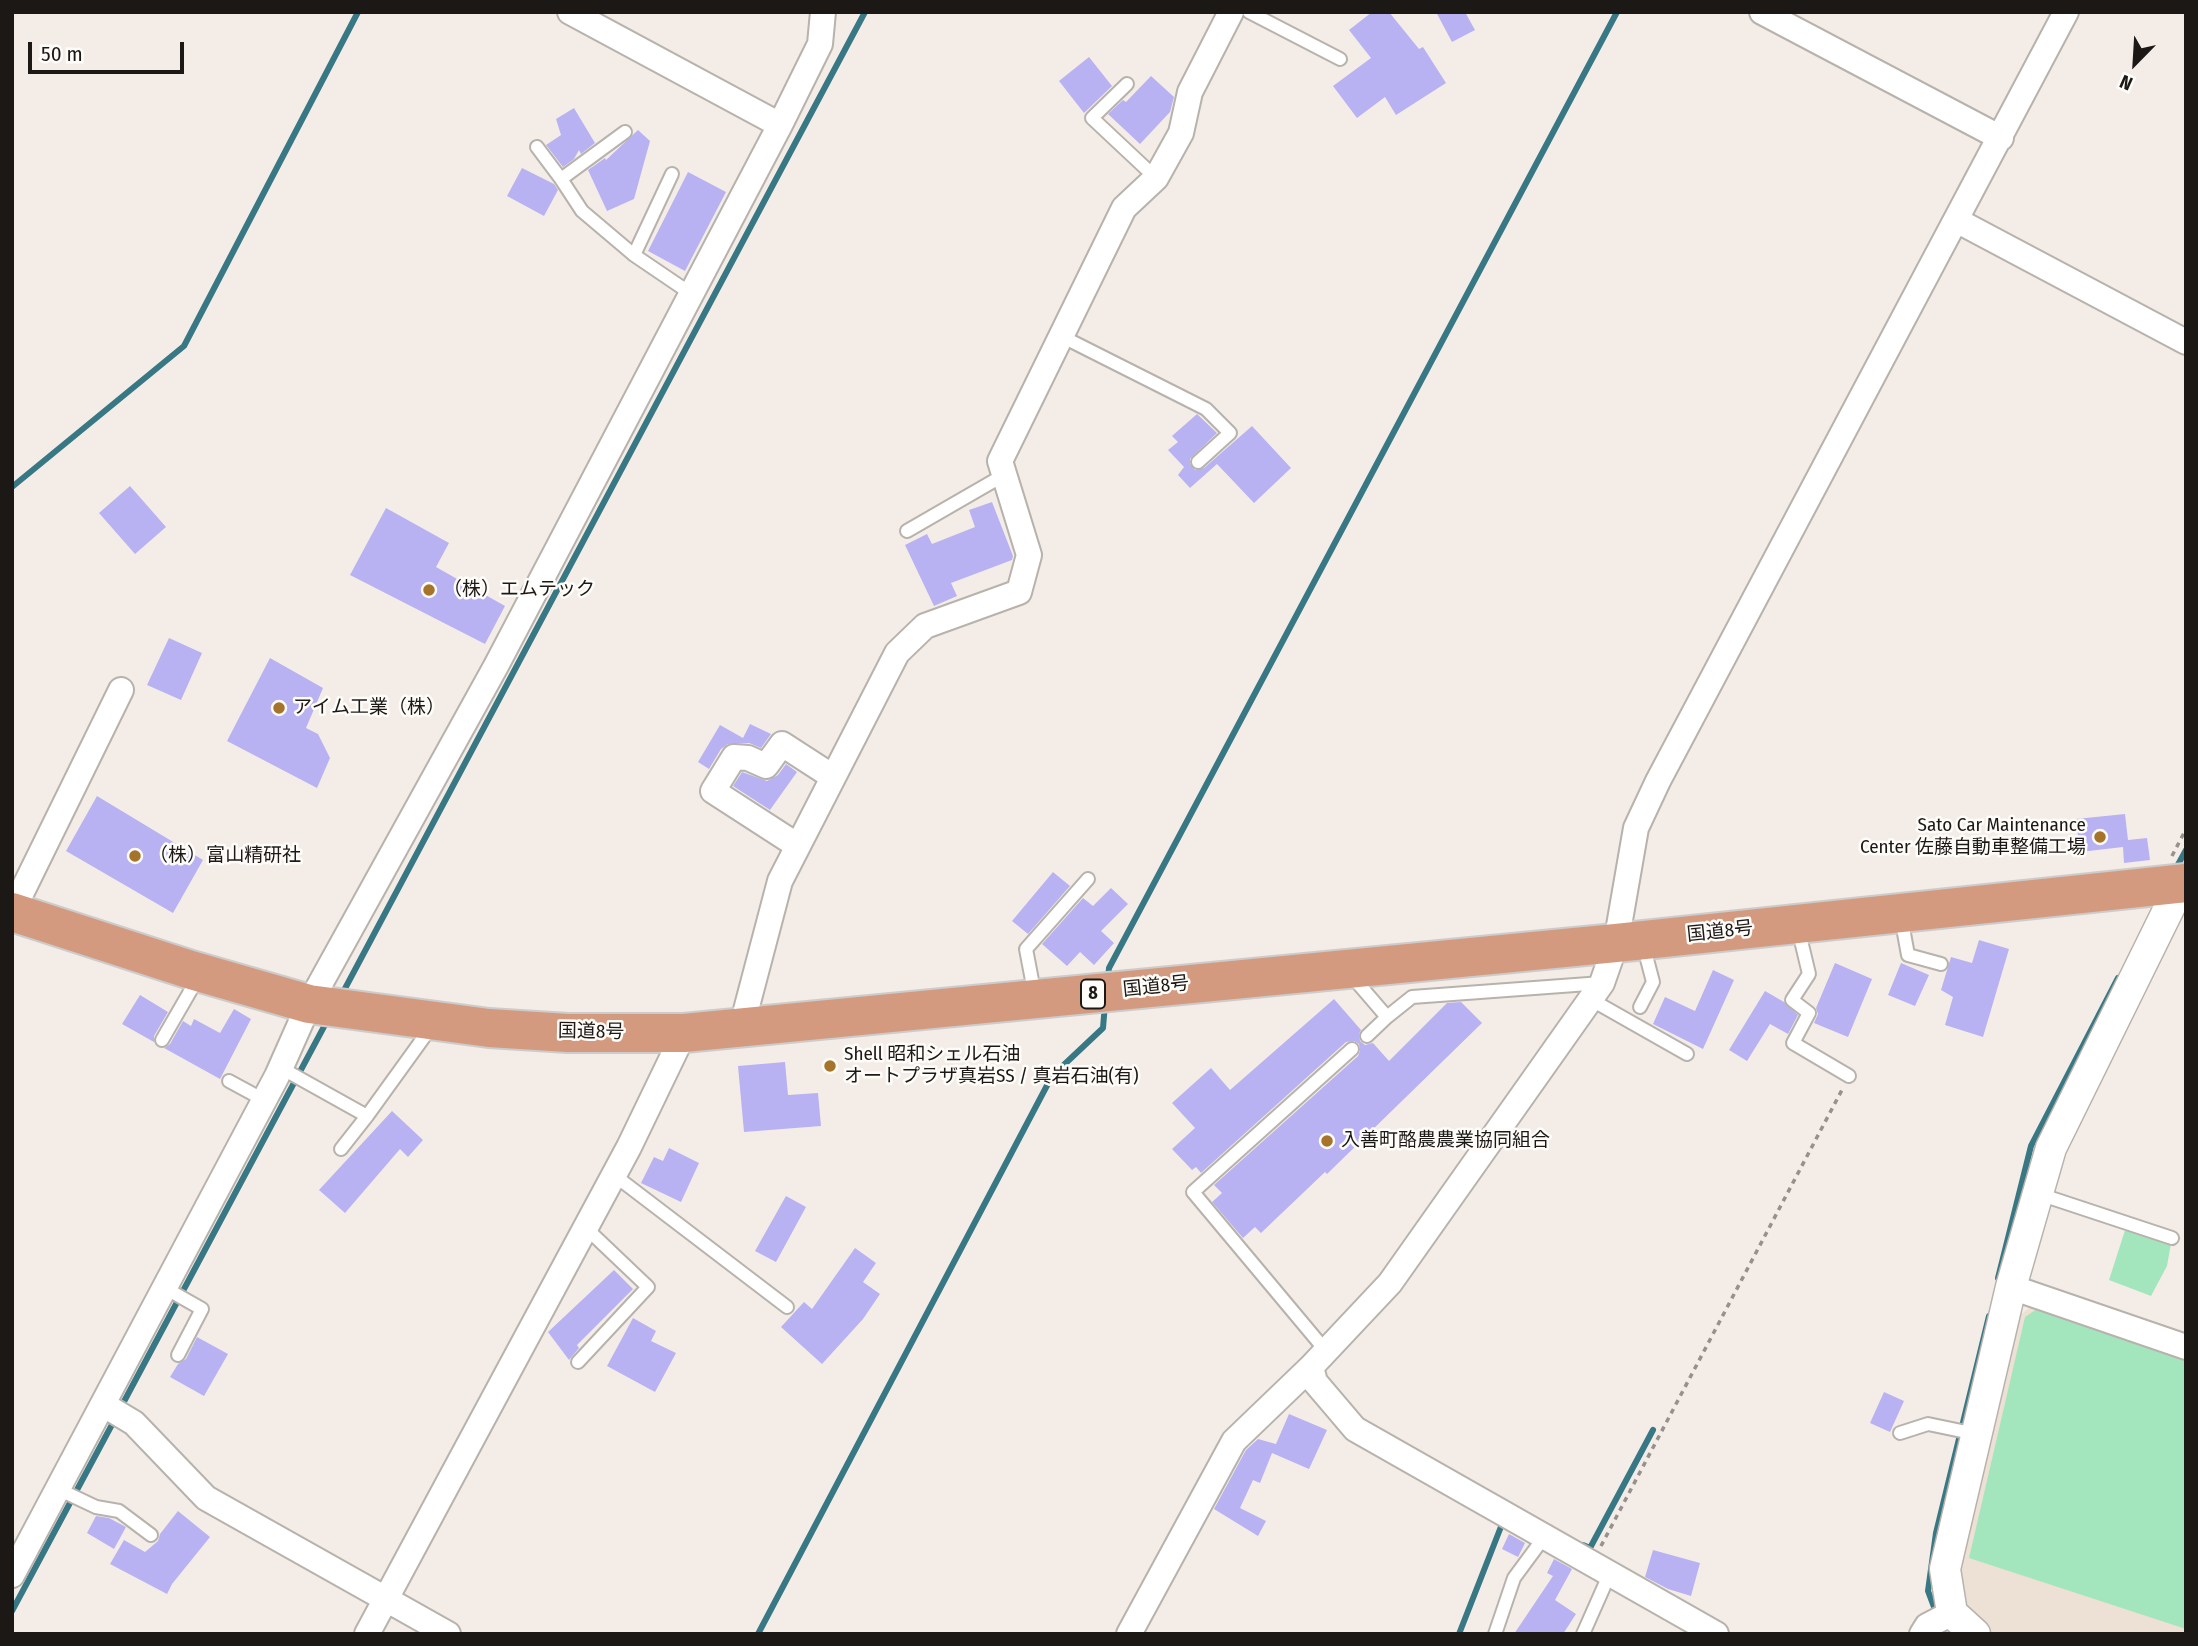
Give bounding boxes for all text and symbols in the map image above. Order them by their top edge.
scale bar [32,28,187,72]
north arrow [2100,28,2170,98]
text: 50 m [41,41,83,67]
text: N [2116,70,2136,95]
place label: （株）エムテック [443,579,595,601]
marker: （株）エムテック [421,582,437,598]
place label: アイム工業（株） [293,697,445,719]
marker: アイム工業（株） [271,700,287,716]
place label: Sato Car Maintenance Center 佐藤自動車整備工場 [1860,815,2086,859]
marker: Sato Car Maintenance Center 佐藤自動車整備工場 [2092,829,2108,845]
place label: （株）富山精研社 [149,845,301,867]
marker: （株）富山精研社 [127,848,143,864]
street label: 国道8号 [1686,917,1754,947]
street label: 国道8号 [1122,972,1190,1002]
road number: 8 [1081,979,1105,1009]
street label: 国道8号 [558,1020,624,1044]
place label: Shell 昭和シェル石油 オートプラザ真岩SS / 真岩石油(有) [844,1044,1139,1088]
marker: Shell 昭和シェル石油 オートプラザ真岩SS / 真岩石油(有) [822,1058,838,1074]
place label: 入善町酪農農業協同組合 [1341,1130,1550,1152]
marker: 入善町酪農農業協同組合 [1319,1133,1335,1149]

